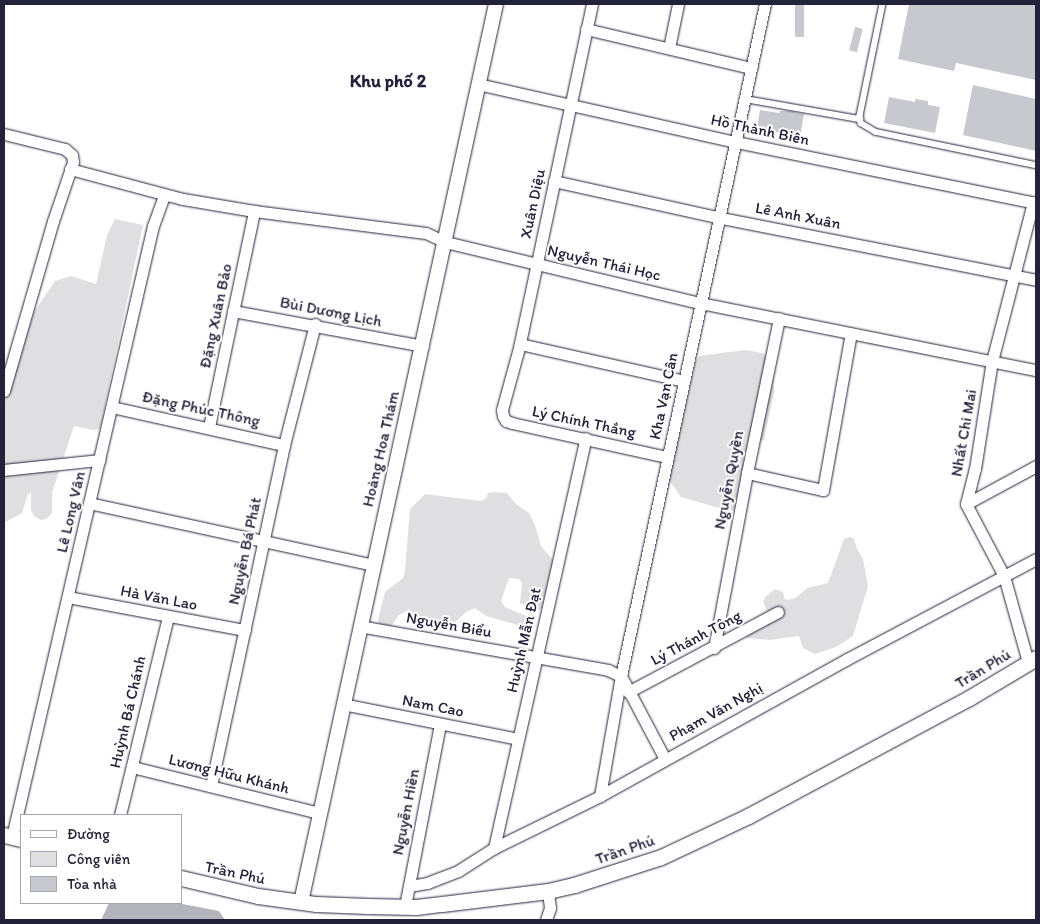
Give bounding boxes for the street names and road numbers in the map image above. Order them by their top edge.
street label: Hồ Thành Biên [709,110,811,150]
street label: Xuân Diệu [516,167,550,241]
street label: Lê Anh Xuân [754,198,842,234]
street label: Nguyễn Thái Học [545,241,663,285]
street label: Đặng Xuân Bảo [195,262,237,370]
street label: Bùi Dương Lịch [278,293,384,331]
street label: Kha Vạn Cân [645,351,683,441]
street label: Đặng Phúc Thông [140,387,262,431]
street label: Nhất Chi Mai [947,388,981,478]
street label: Hoàng Hoa Thám [358,389,404,509]
street label: Lý Chính Thắng [530,402,638,442]
street label: Nguyễn Quyền [710,429,748,531]
street label: Lê Long Vân [52,470,90,554]
street label: Nguyễn Bá Phát [224,495,266,607]
street label: Hà Văn Lao [119,581,199,615]
street label: Huỳnh Mẫn Đạt [503,586,545,694]
street label: Lý Thánh Tông [648,606,744,670]
street label: Nguyễn Biểu [405,608,493,642]
street label: Trần Phú [952,645,1014,693]
street label: Huỳnh Bá Chánh [106,654,150,770]
street label: Phạm Văn Nghị [666,678,766,746]
street label: Nam Cao [400,691,466,721]
street label: Lương Hữu Khánh [167,750,291,798]
street label: Nguyễn Hiền [388,767,424,857]
street label: Trần Phú [593,831,657,869]
street label: Trần Phú [203,857,267,889]

